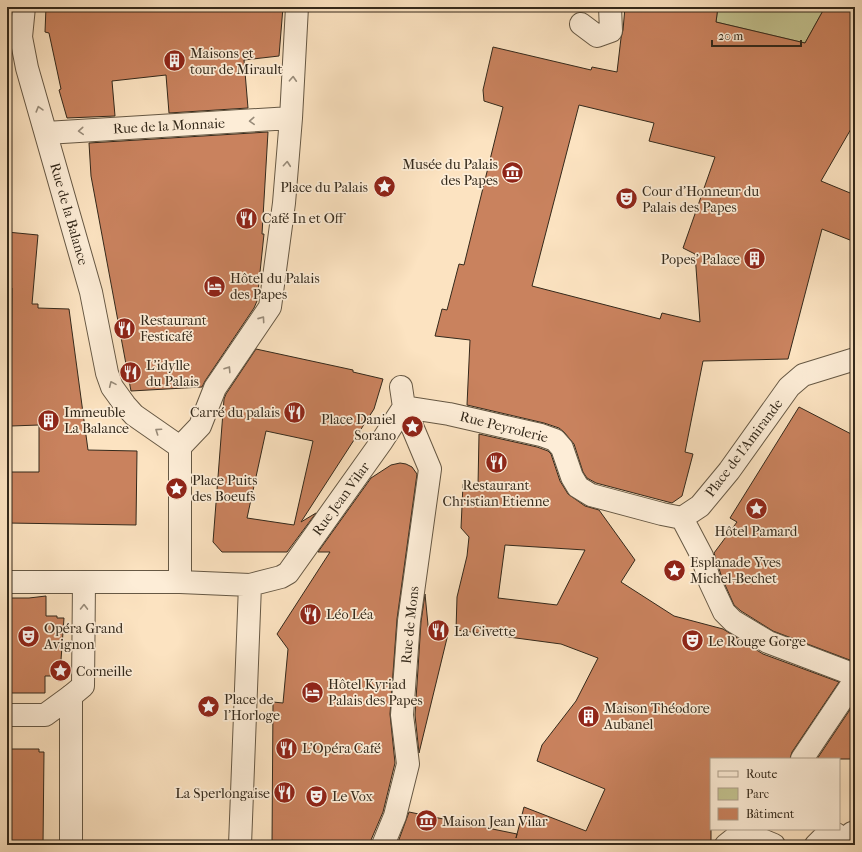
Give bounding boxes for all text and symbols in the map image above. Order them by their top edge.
scale bar [712,22,801,48]
text: 20 m [718,29,743,43]
place label: Maisons et tour de Mirault [190,45,282,78]
building icon: Maisons et tour de Mirault [162,48,188,74]
one-way arrow [289,76,297,82]
one-way arrow [35,106,44,113]
street label: Rue de la Monnaie [113,115,225,137]
one-way arrow [249,116,255,125]
one-way arrow [78,127,84,136]
place label: Musée du Palais des Papes [402,156,498,189]
museum icon: Musée du Palais des Papes [500,159,526,185]
street label: Rue de la Balance [46,161,92,267]
one-way arrow [282,161,291,167]
place icon: Place du Palais [371,174,397,200]
place label: Place du Palais [280,179,368,196]
place label: Cour d'Honneur du Palais des Papes [642,183,759,216]
theatre icon: Cour d'Honneur du Palais des Papes [614,186,640,212]
restaurant icon: Café In et Off [234,205,260,231]
place label: Café In et Off [262,210,347,227]
building icon: Popes' Palace [742,246,768,272]
place label: Popes' Palace [661,251,740,268]
place label: Hôtel du Palais des Papes [230,270,320,303]
hotel icon: Hôtel du Palais des Papes [201,273,227,299]
place label: Restaurant Festicafé [140,312,207,345]
restaurant icon: Restaurant Festicafé [112,315,138,341]
one-way arrow [257,316,264,323]
place label: L'idylle du Palais [146,357,199,390]
restaurant icon: L'idylle du Palais [117,360,143,386]
one-way arrow [223,366,230,373]
one-way arrow [108,380,116,387]
street label: Place de l'Amirande [702,395,787,500]
restaurant icon: Carré du palais [282,399,308,425]
place label: Immeuble La Balance [64,404,129,437]
place label: Carré du palais [190,404,280,421]
building icon: Immeuble La Balance [35,407,61,433]
street label: Rue Peyrolerie [458,408,550,446]
place label: Place Daniel Sorano [321,411,396,444]
place icon: Place Daniel Sorano [399,414,425,440]
one-way arrow [155,428,162,435]
restaurant icon: Restaurant Christian Etienne [483,450,509,476]
street label: Rue Jean Vilar [309,459,373,539]
place label: Place Puits des Boeufs [192,472,257,505]
place icon: Place Puits des Boeufs [164,475,190,501]
place label: Restaurant Christian Etienne [443,477,550,510]
place icon: Hôtel Pamard [743,496,769,522]
place label: Hôtel Pamard [715,523,798,540]
place label: Esplanade Yves Michel-Bechet [690,554,781,587]
place icon: Esplanade Yves Michel-Bechet [662,557,688,583]
street label: Rue de Mons [397,585,423,665]
restaurant icon: Léo Léa [297,601,323,627]
one-way arrow [80,604,88,610]
place label: Léo Léa [326,606,374,623]
restaurant icon: La Civette [426,618,452,644]
place label: Opéra Grand Avignon [43,620,124,653]
theatre icon: Opéra Grand Avignon [15,623,41,649]
place label: La Civette [454,623,516,640]
theatre icon: Le Rouge Gorge [680,628,706,654]
place label: Le Rouge Gorge [708,633,806,650]
place icon: Corneille [48,658,74,684]
place label: Corneille [76,663,132,680]
place label: Hôtel Kyriad Palais des Papes [328,676,423,709]
hotel icon: Hôtel Kyriad Palais des Papes [300,679,326,705]
place label: Place de l'Horloge [223,691,280,724]
place icon: Place de l'Horloge [196,694,222,720]
place label: Maison Théodore Aubanel [603,700,710,733]
building icon: Maison Théodore Aubanel [575,703,601,729]
restaurant icon: L'Opéra Café [273,735,299,761]
place label: L'Opéra Café [302,740,381,757]
legend [710,758,840,830]
text: Route [746,767,778,781]
restaurant icon: La Sperlongaise [272,780,298,806]
theatre icon: Le Vox [304,783,330,809]
place label: La Sperlongaise [175,785,270,802]
text: Parc [746,787,769,801]
place label: Le Vox [332,788,374,805]
text: Bâtiment [746,807,795,821]
museum icon: Maison Jean Vilar [414,808,440,834]
place label: Maison Jean Vilar [442,813,548,830]

